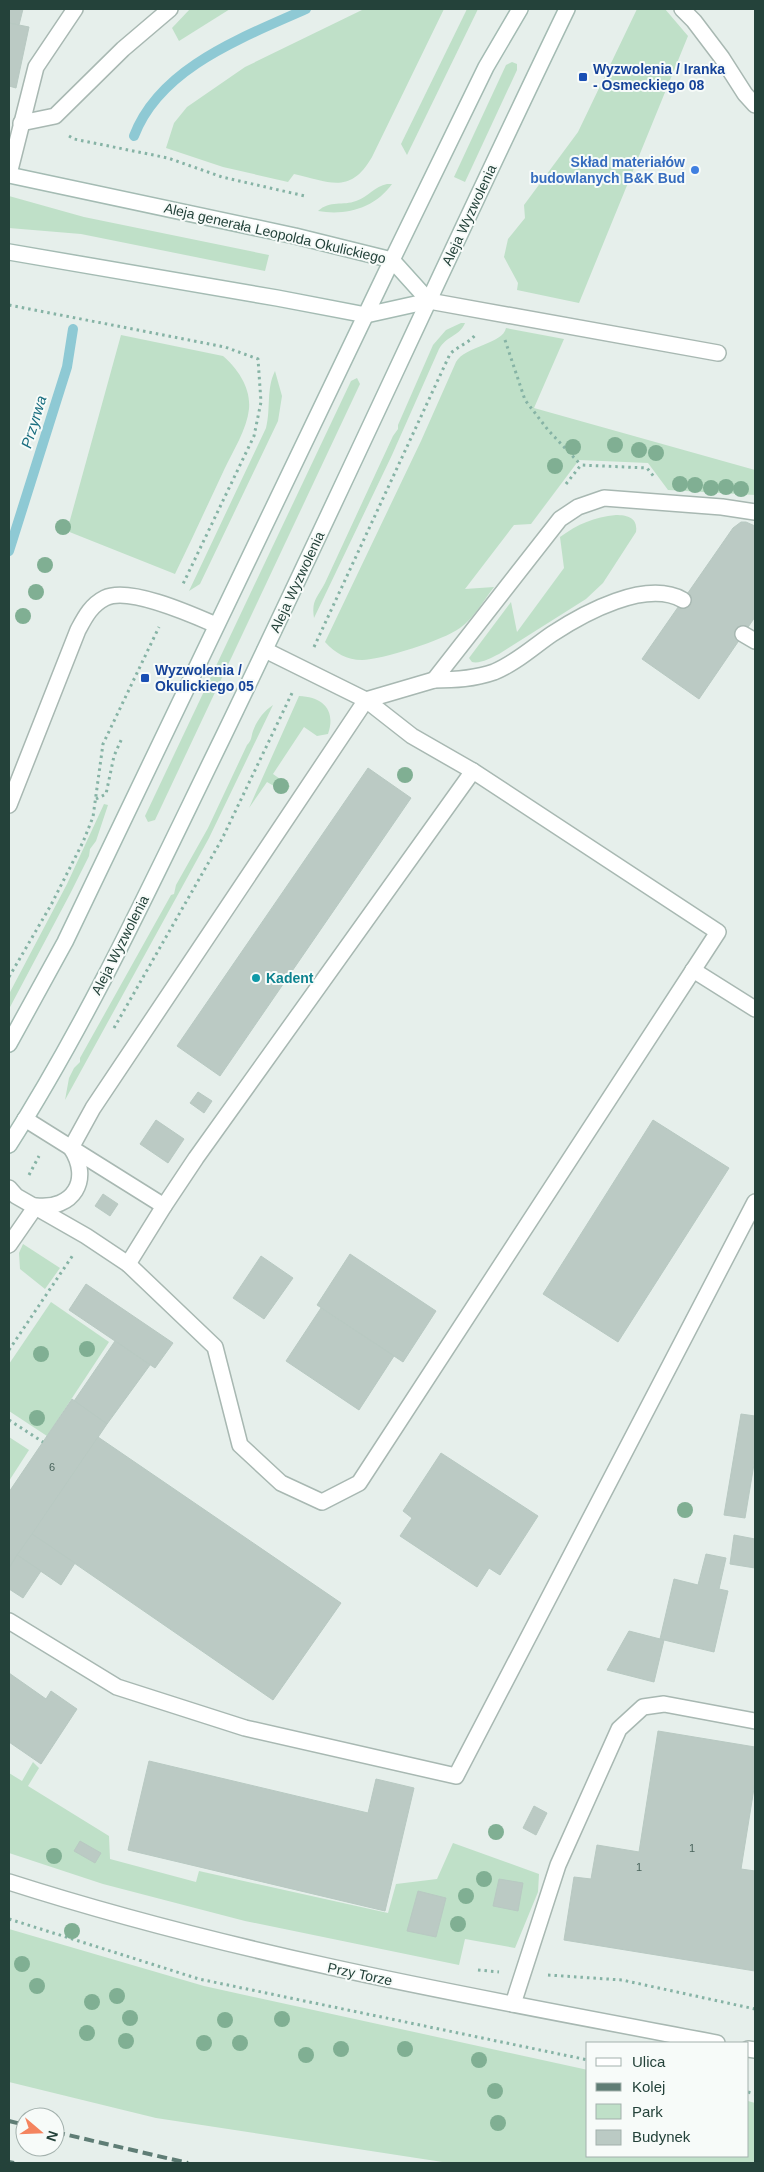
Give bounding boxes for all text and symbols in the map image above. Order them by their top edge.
place label: Wyzwolenia / Iranka - Osmeckiego 08 [593,61,725,93]
marker: Wyzwolenia / Iranka - Osmeckiego 08 [577,71,589,83]
place label: Skład materiałów budowlanych B&K Bud [530,154,685,186]
street label: Aleja Wyzwolenia [439,162,499,268]
marker: Skład materiałów budowlanych B&K Bud [689,164,701,176]
street label: Aleja generała Leopolda Okulickiego [162,200,388,266]
water label: Przyrwa [17,393,50,450]
street label: Aleja Wyzwolenia [267,529,327,635]
place label: Wyzwolenia / Okulickiego 05 [155,662,254,694]
marker: Wyzwolenia / Okulickiego 05 [139,672,151,684]
street label: Aleja Wyzwolenia [88,892,152,997]
place label: Kadent [266,970,314,986]
marker: Kadent [250,972,262,984]
house number: 6 [49,1461,55,1473]
house number: 1 [689,1842,695,1854]
house number: 1 [636,1861,642,1873]
street label: Przy Torze [326,1959,394,1989]
legend [586,2042,749,2157]
text: Ulica [632,2053,666,2070]
text: Kolej [632,2078,665,2095]
text: Park [632,2103,663,2120]
north arrow [15,2107,65,2157]
text: Budynek [632,2128,691,2145]
text: N [43,2129,62,2144]

